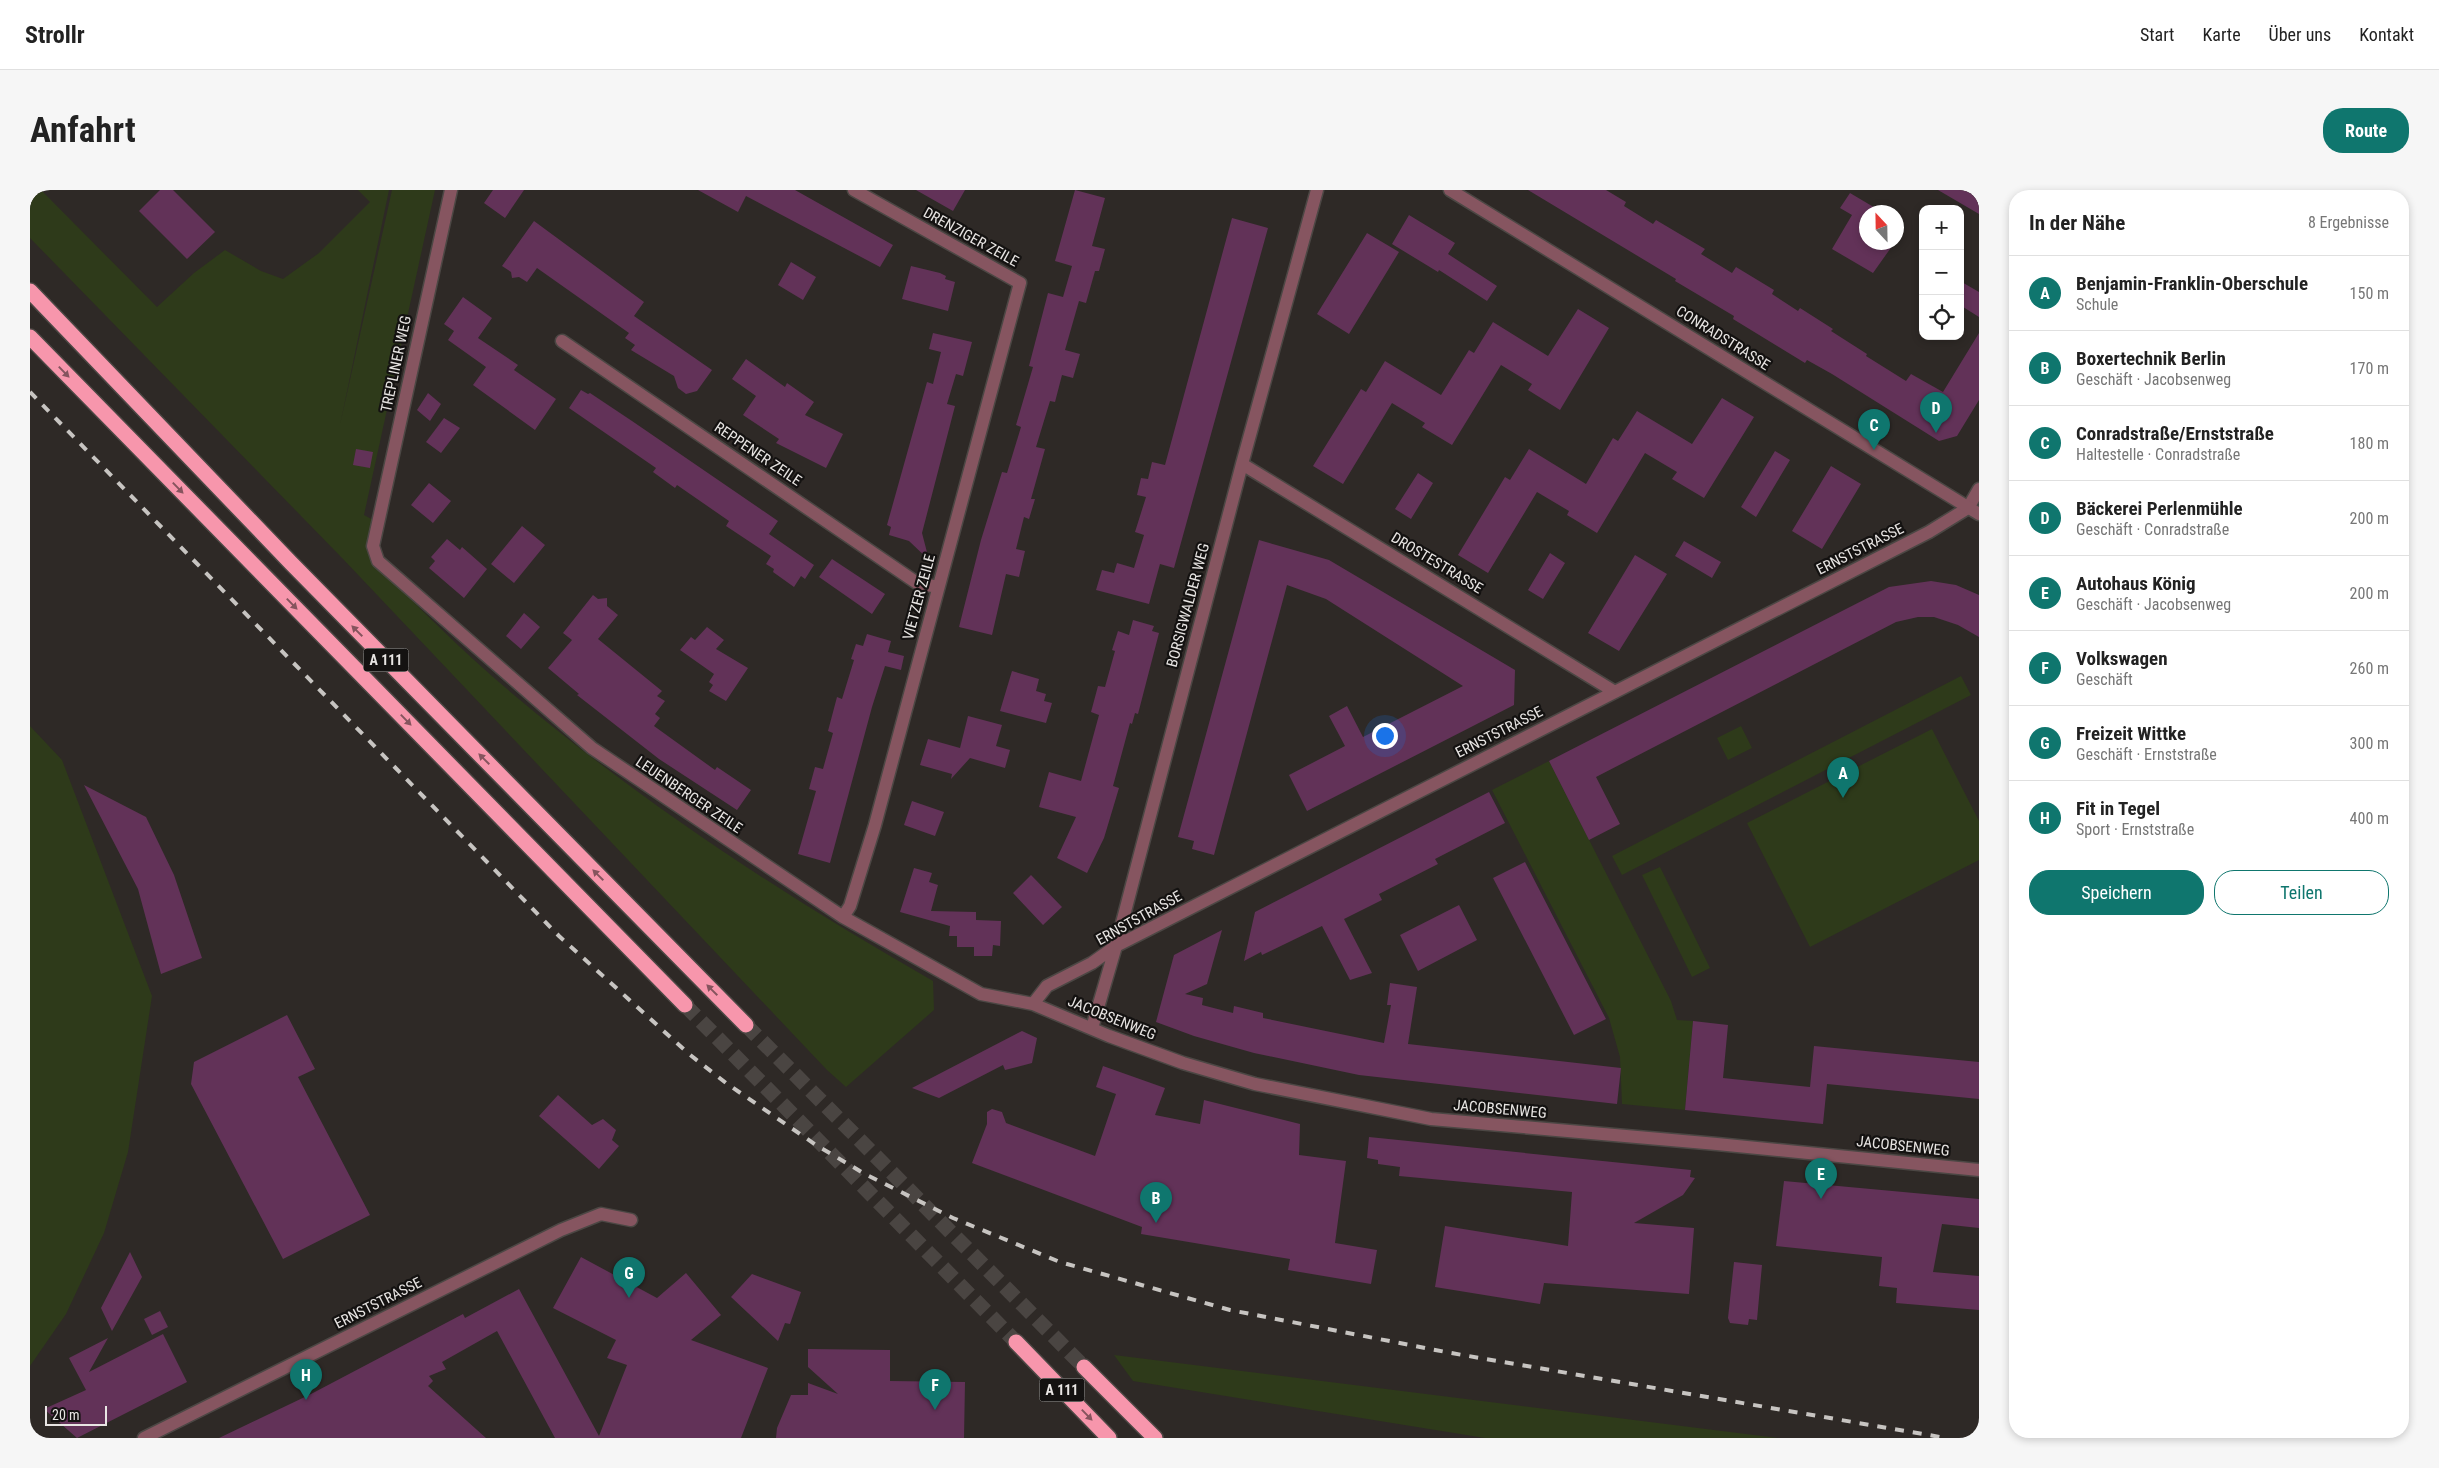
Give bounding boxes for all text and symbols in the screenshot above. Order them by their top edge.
text: Strollr [25,21,85,49]
text: Start [2140,24,2174,45]
text: Karte [2202,24,2241,45]
text: Über uns [2269,24,2331,45]
text: Kontakt [2359,24,2414,45]
button: Route [2323,108,2409,153]
text: Anfahrt [30,110,136,151]
street label: DRENZIGER ZEILE [920,203,1022,271]
north arrow [1859,205,1904,250]
map controls [1919,205,1964,340]
button: + [1919,205,1964,250]
text: In der Nähe [2029,211,2125,235]
text: 8 Ergebnisse [2308,213,2389,232]
button: − [1919,250,1964,295]
text: Benjamin-Franklin-Oberschule [2076,272,2308,295]
text: A [2040,284,2050,303]
text: 150 m [2350,284,2389,303]
button: locate [1919,295,1964,340]
text: Schule [2076,295,2118,314]
street label: CONRADSTRASSE [1673,302,1773,374]
street label: TREPLINER WEG [377,314,415,414]
text: Boxertechnik Berlin [2076,347,2226,370]
text: B [2041,359,2049,378]
text: 170 m [2350,359,2389,378]
one-way arrow [58,366,70,378]
text: Geschäft · Jacobsenweg [2076,370,2231,389]
pin: D [1920,392,1952,433]
pin: C [1858,409,1890,450]
street label: REPPENER ZEILE [711,418,805,490]
text: Conradstraße/Ernststraße [2076,422,2274,445]
text: C [2040,434,2050,453]
text: 180 m [2350,434,2389,453]
text: Haltestelle · Conradstraße [2076,445,2240,464]
one-way arrow [172,482,184,494]
text: Bäckerei Perlenmühle [2076,497,2243,520]
text: D [2040,509,2050,528]
text: 200 m [2350,509,2389,528]
street label: ERNSTSTRASSE [1813,519,1907,579]
text: Geschäft · Conradstraße [2076,520,2229,539]
street label: DROSTESTRASSE [1388,529,1486,597]
street label: BORSIGWALDER WEG [1163,541,1213,669]
street label: VIETZER ZEILE [899,552,939,642]
text: Autohaus König [2076,572,2196,595]
text: E [2041,584,2049,603]
text: 200 m [2350,584,2389,603]
text: Geschäft · Jacobsenweg [2076,595,2231,614]
one-way arrow [286,598,298,610]
one-way arrow [352,625,364,637]
text: Volkswagen [2076,647,2168,670]
road number: A 111 [364,648,408,672]
text: F [2041,659,2049,678]
text: 260 m [2350,659,2389,678]
text: Geschäft [2076,670,2133,689]
street label: ERNSTSTRASSE [1452,702,1546,762]
one-way arrow [399,714,411,726]
text: Freizeit Wittke [2076,722,2186,745]
your location [1372,723,1398,749]
text: G [2040,734,2050,753]
text: 300 m [2350,734,2389,753]
text: Geschäft · Ernststraße [2076,745,2217,764]
one-way arrow [478,753,490,765]
street label: LEUENBERGER ZEILE [632,753,746,837]
pin: A [1827,757,1859,798]
text: Fit in Tegel [2076,797,2160,820]
text: H [2040,809,2050,828]
text: 400 m [2350,809,2389,828]
text: Sport · Ernststraße [2076,820,2194,839]
one-way arrow [592,869,604,881]
button: Speichern [2029,870,2204,915]
button: Teilen [2214,870,2389,915]
street label: ERNSTSTRASSE [1093,887,1185,949]
one-way arrow [706,985,718,997]
street label: JACOBSENWEG [1065,992,1159,1044]
street label: JACOBSENWEG [1453,1096,1547,1122]
street label: JACOBSENWEG [1855,1132,1951,1160]
pin: E [1805,1158,1837,1199]
pin: B [1140,1182,1172,1223]
pin: G [613,1257,645,1298]
street label: ERNSTSTRASSE [331,1273,425,1333]
pin: H [290,1359,322,1400]
pin: F [919,1369,951,1410]
road number: A 111 [1040,1378,1084,1402]
scale bar [45,1403,108,1426]
text: 20 m [52,1407,80,1423]
one-way arrow [1081,1409,1093,1421]

